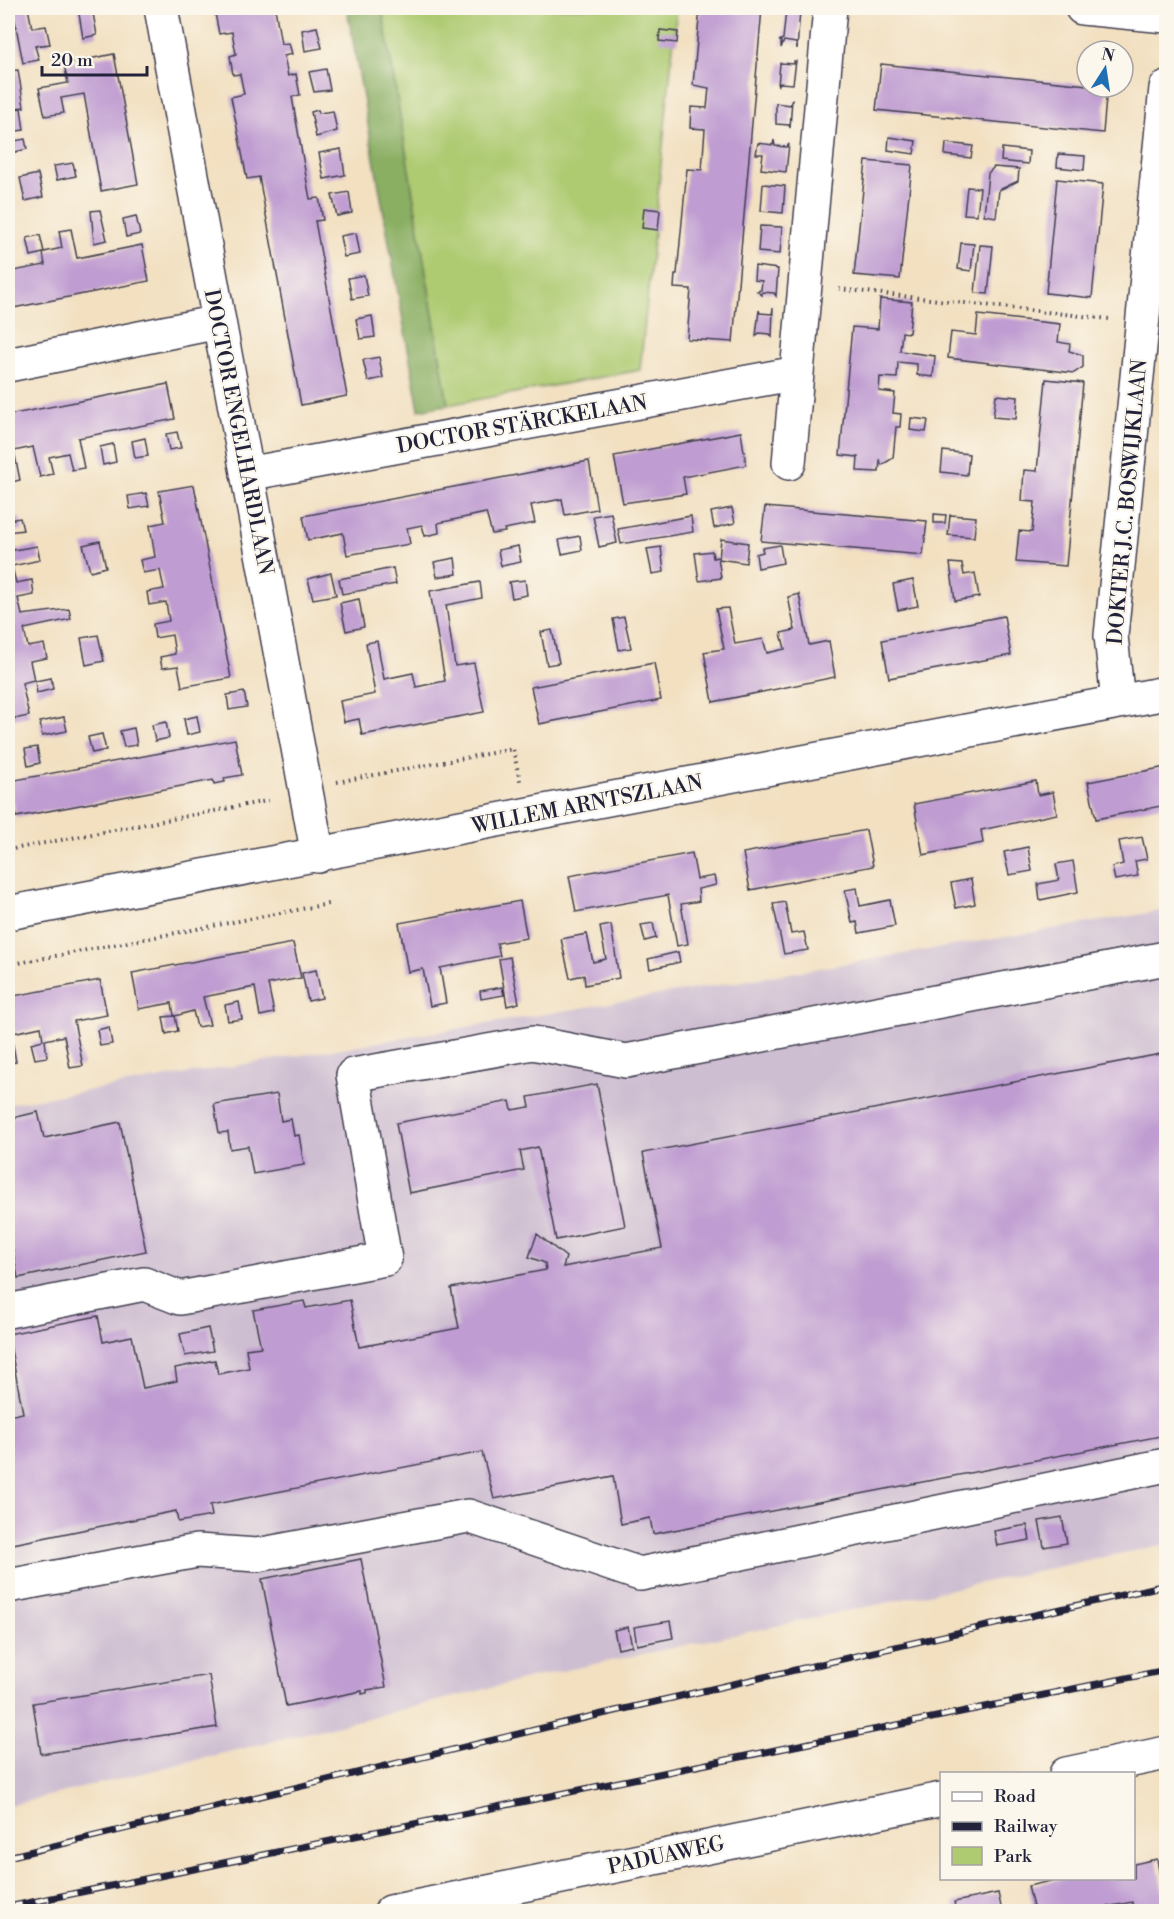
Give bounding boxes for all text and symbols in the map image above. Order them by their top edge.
scale bar [42,39,147,77]
north arrow [1075,39,1135,99]
text: N [1100,44,1117,66]
text: 20 m [51,49,93,72]
street label: DOCTOR ENGELHARDLAAN [198,287,279,578]
street label: DOKTER J.C. BOSWIJKLAAN [1103,358,1153,646]
street label: DOCTOR STÄRCKELAAN [395,388,650,460]
street label: WILLEM ARNTSZLAAN [469,770,705,840]
legend [940,1772,1135,1880]
text: Road [994,1785,1037,1808]
text: Railway [994,1815,1058,1838]
street label: PADUAWEG [605,1831,727,1881]
text: Park [994,1845,1033,1868]

